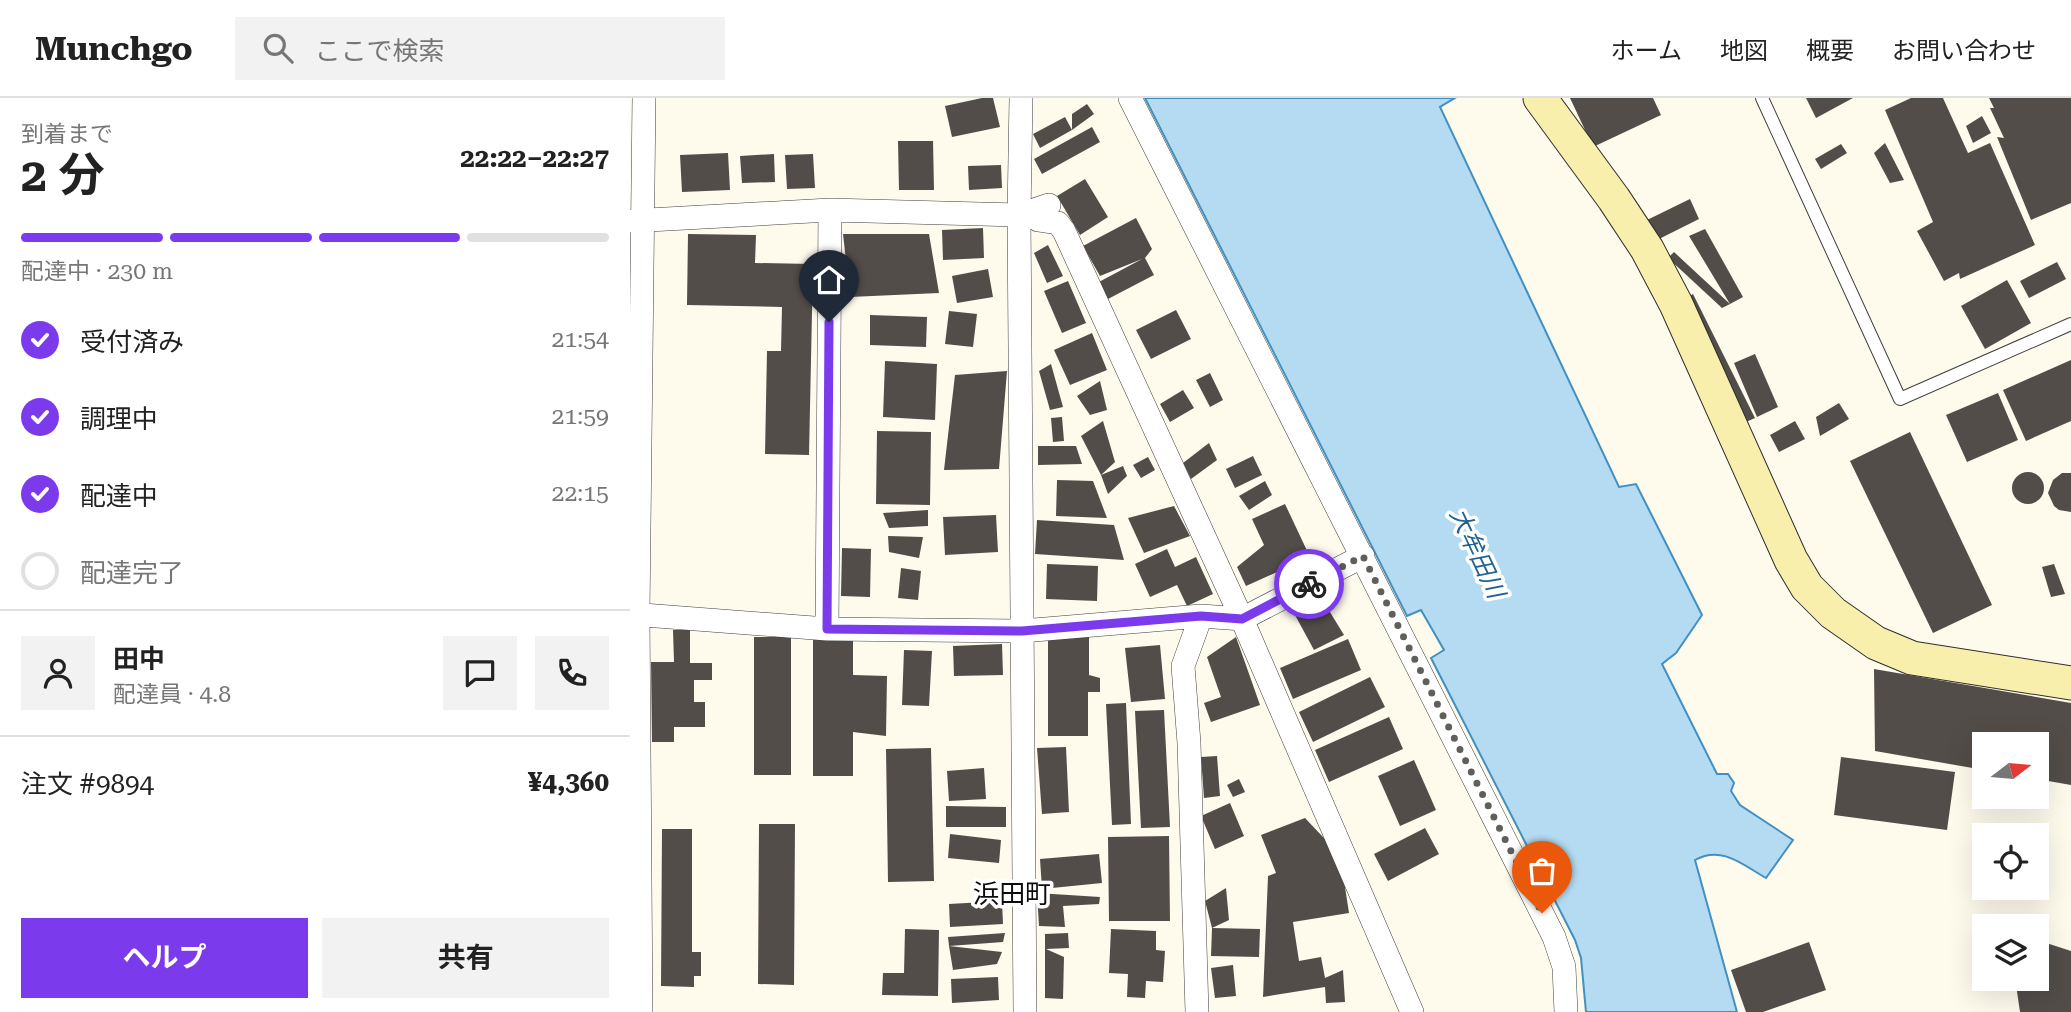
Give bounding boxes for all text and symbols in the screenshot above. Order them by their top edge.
search box [235,17,725,80]
text: Munchgo [35,29,193,68]
icon: search [259,29,297,67]
text: ここで検索 [315,36,445,66]
text: ホーム [1611,37,1682,65]
text: 地図 [1720,37,1768,65]
text: 概要 [1806,37,1854,65]
text: お問い合わせ [1892,37,2036,65]
text: 到着まで [21,121,113,148]
text: 22:22–22:27 [460,143,609,173]
text: 2 分 [21,148,104,202]
pin [799,250,859,322]
text: 配達中 · 230 m [21,258,173,285]
icon: home [810,261,848,299]
icon: check [21,321,59,359]
text: 21:54 [552,326,609,353]
text: 受付済み [80,327,184,357]
icon: check [21,398,59,436]
text: 21:59 [552,403,609,430]
text: 調理中 [80,404,158,434]
icon: check [21,475,59,513]
text: 22:15 [552,480,609,507]
text: 配達中 [80,481,158,511]
water label: 大牟田川 [1444,504,1511,605]
courier [1274,549,1344,619]
text: 配達完了 [80,558,184,588]
icon: bike [1290,565,1328,603]
button: person [21,636,95,710]
button: chat [443,636,517,710]
button: phone [535,636,609,710]
text: 田中 [113,644,165,674]
text: 配達員 · 4.8 [113,681,231,708]
north arrow [1972,732,2049,808]
map controls [1972,732,2049,991]
text: ¥4,360 [528,767,609,797]
text: 注文 #9894 [21,769,154,799]
button: locate [1972,823,2049,900]
pin [1512,841,1572,913]
icon: bag [1523,852,1561,890]
district label: 浜田町 [973,879,1051,909]
button: layers [1972,914,2049,991]
button: ヘルプ [21,918,308,998]
button: 共有 [322,918,609,998]

